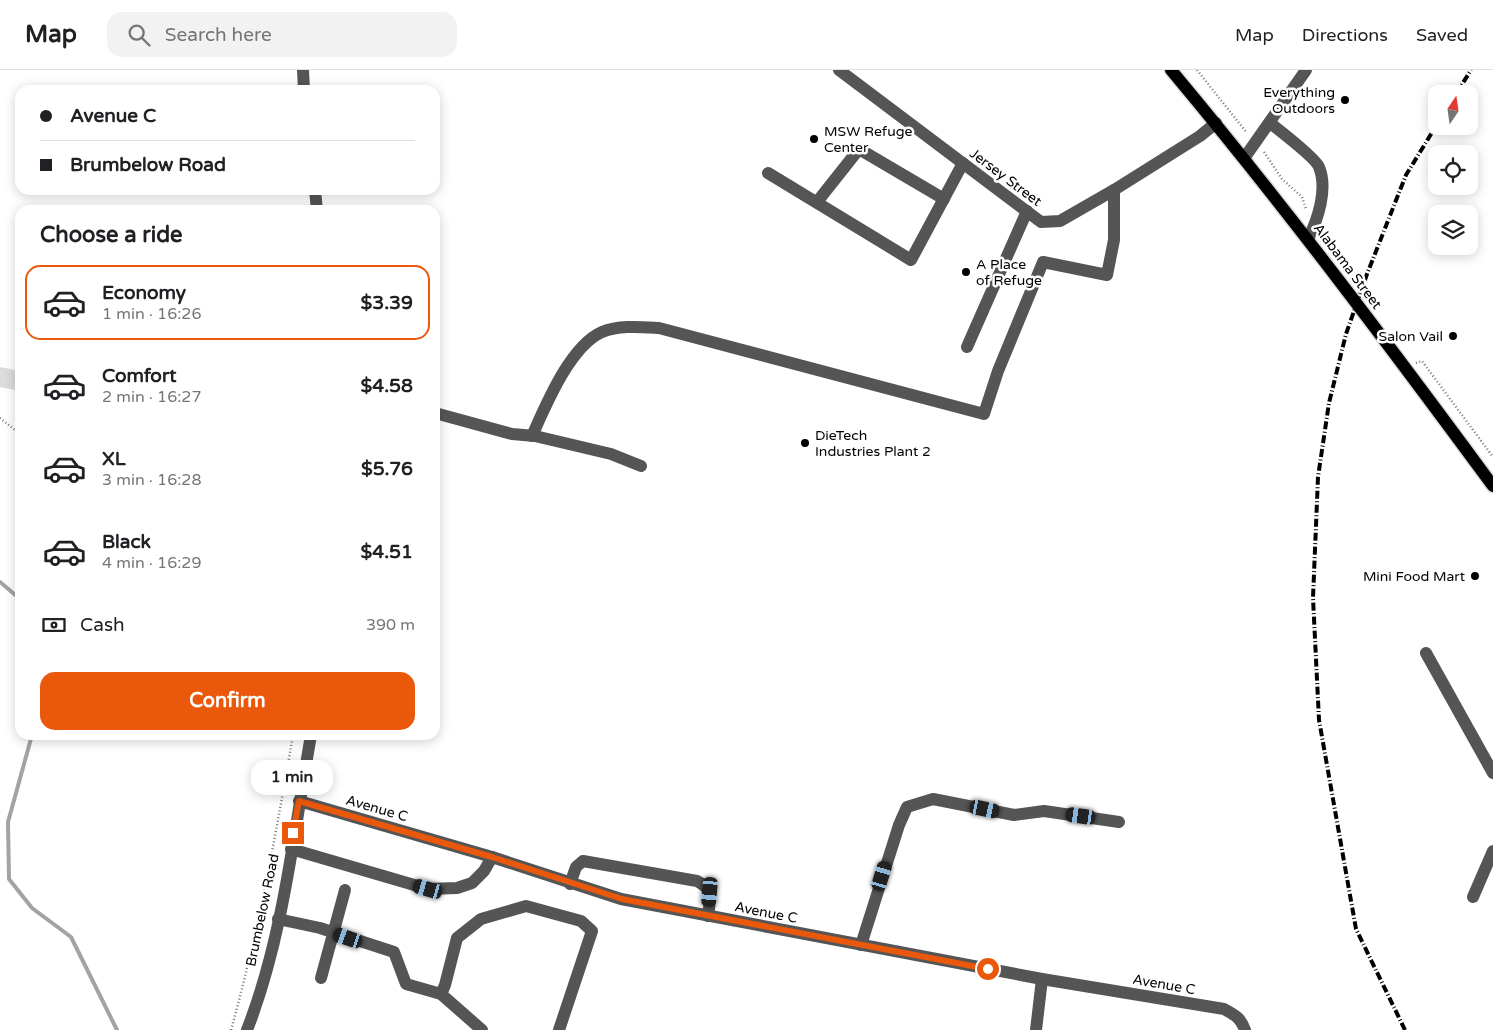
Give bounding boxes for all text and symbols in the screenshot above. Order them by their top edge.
search box [107,12,457,57]
text: Map [25,20,77,49]
icon: search [125,21,153,49]
text: Search here [165,24,272,46]
text: Map [1235,24,1274,46]
text: Directions [1302,24,1388,46]
text: Saved [1416,24,1468,46]
place label: Everything Outdoors [1263,84,1335,117]
north arrow [1428,85,1478,135]
map controls [1428,85,1478,255]
marker: Everything Outdoors [1339,94,1351,106]
text: Avenue C [70,105,156,127]
place label: MSW Refuge Center [824,123,913,156]
marker: MSW Refuge Center [808,133,820,145]
street label: Jersey Street [966,145,1045,210]
button: locate [1428,145,1478,195]
text: Brumbelow Road [70,154,226,176]
button: layers [1428,205,1478,255]
street label: Alabama Street [1310,220,1386,313]
text: Choose a ride [40,222,183,248]
place label: A Place of Refuge [976,256,1042,289]
marker: A Place of Refuge [960,266,972,278]
icon: car [42,280,87,325]
text: Economy [102,282,186,304]
text: $3.39 [361,292,413,314]
text: 1 min · 16:26 [102,304,201,324]
place label: Salon Vail [1379,328,1443,345]
marker: Salon Vail [1447,330,1459,342]
icon: car [42,363,87,408]
text: Comfort [102,365,176,387]
text: $4.58 [361,375,413,397]
text: 2 min · 16:27 [102,387,201,407]
place label: DieTech Industries Plant 2 [815,427,931,460]
marker: DieTech Industries Plant 2 [799,437,811,449]
icon: car [42,446,87,491]
text: XL [102,448,126,470]
text: $5.76 [361,458,413,480]
text: 3 min · 16:28 [102,470,201,490]
icon: car [42,529,87,574]
text: Black [102,531,151,553]
text: $4.51 [361,541,413,563]
text: 4 min · 16:29 [102,553,201,573]
place label: Mini Food Mart [1363,568,1466,585]
marker: Mini Food Mart [1469,570,1481,582]
icon: cash [40,611,68,639]
text: Cash [80,614,125,636]
text: 390 m [366,615,415,635]
button: Confirm [40,672,415,730]
callout: 1 min [252,760,334,796]
text: 1 min [271,767,313,787]
street label: Avenue C [344,792,410,825]
car [968,799,1001,819]
car [1065,806,1096,826]
route end [282,822,304,844]
street label: Brumbelow Road [242,852,283,968]
car [870,859,893,893]
car [701,876,718,908]
car [411,878,444,900]
street label: Avenue C [733,898,799,927]
car [331,926,364,950]
route start [977,958,999,980]
street label: Avenue C [1131,971,1197,998]

